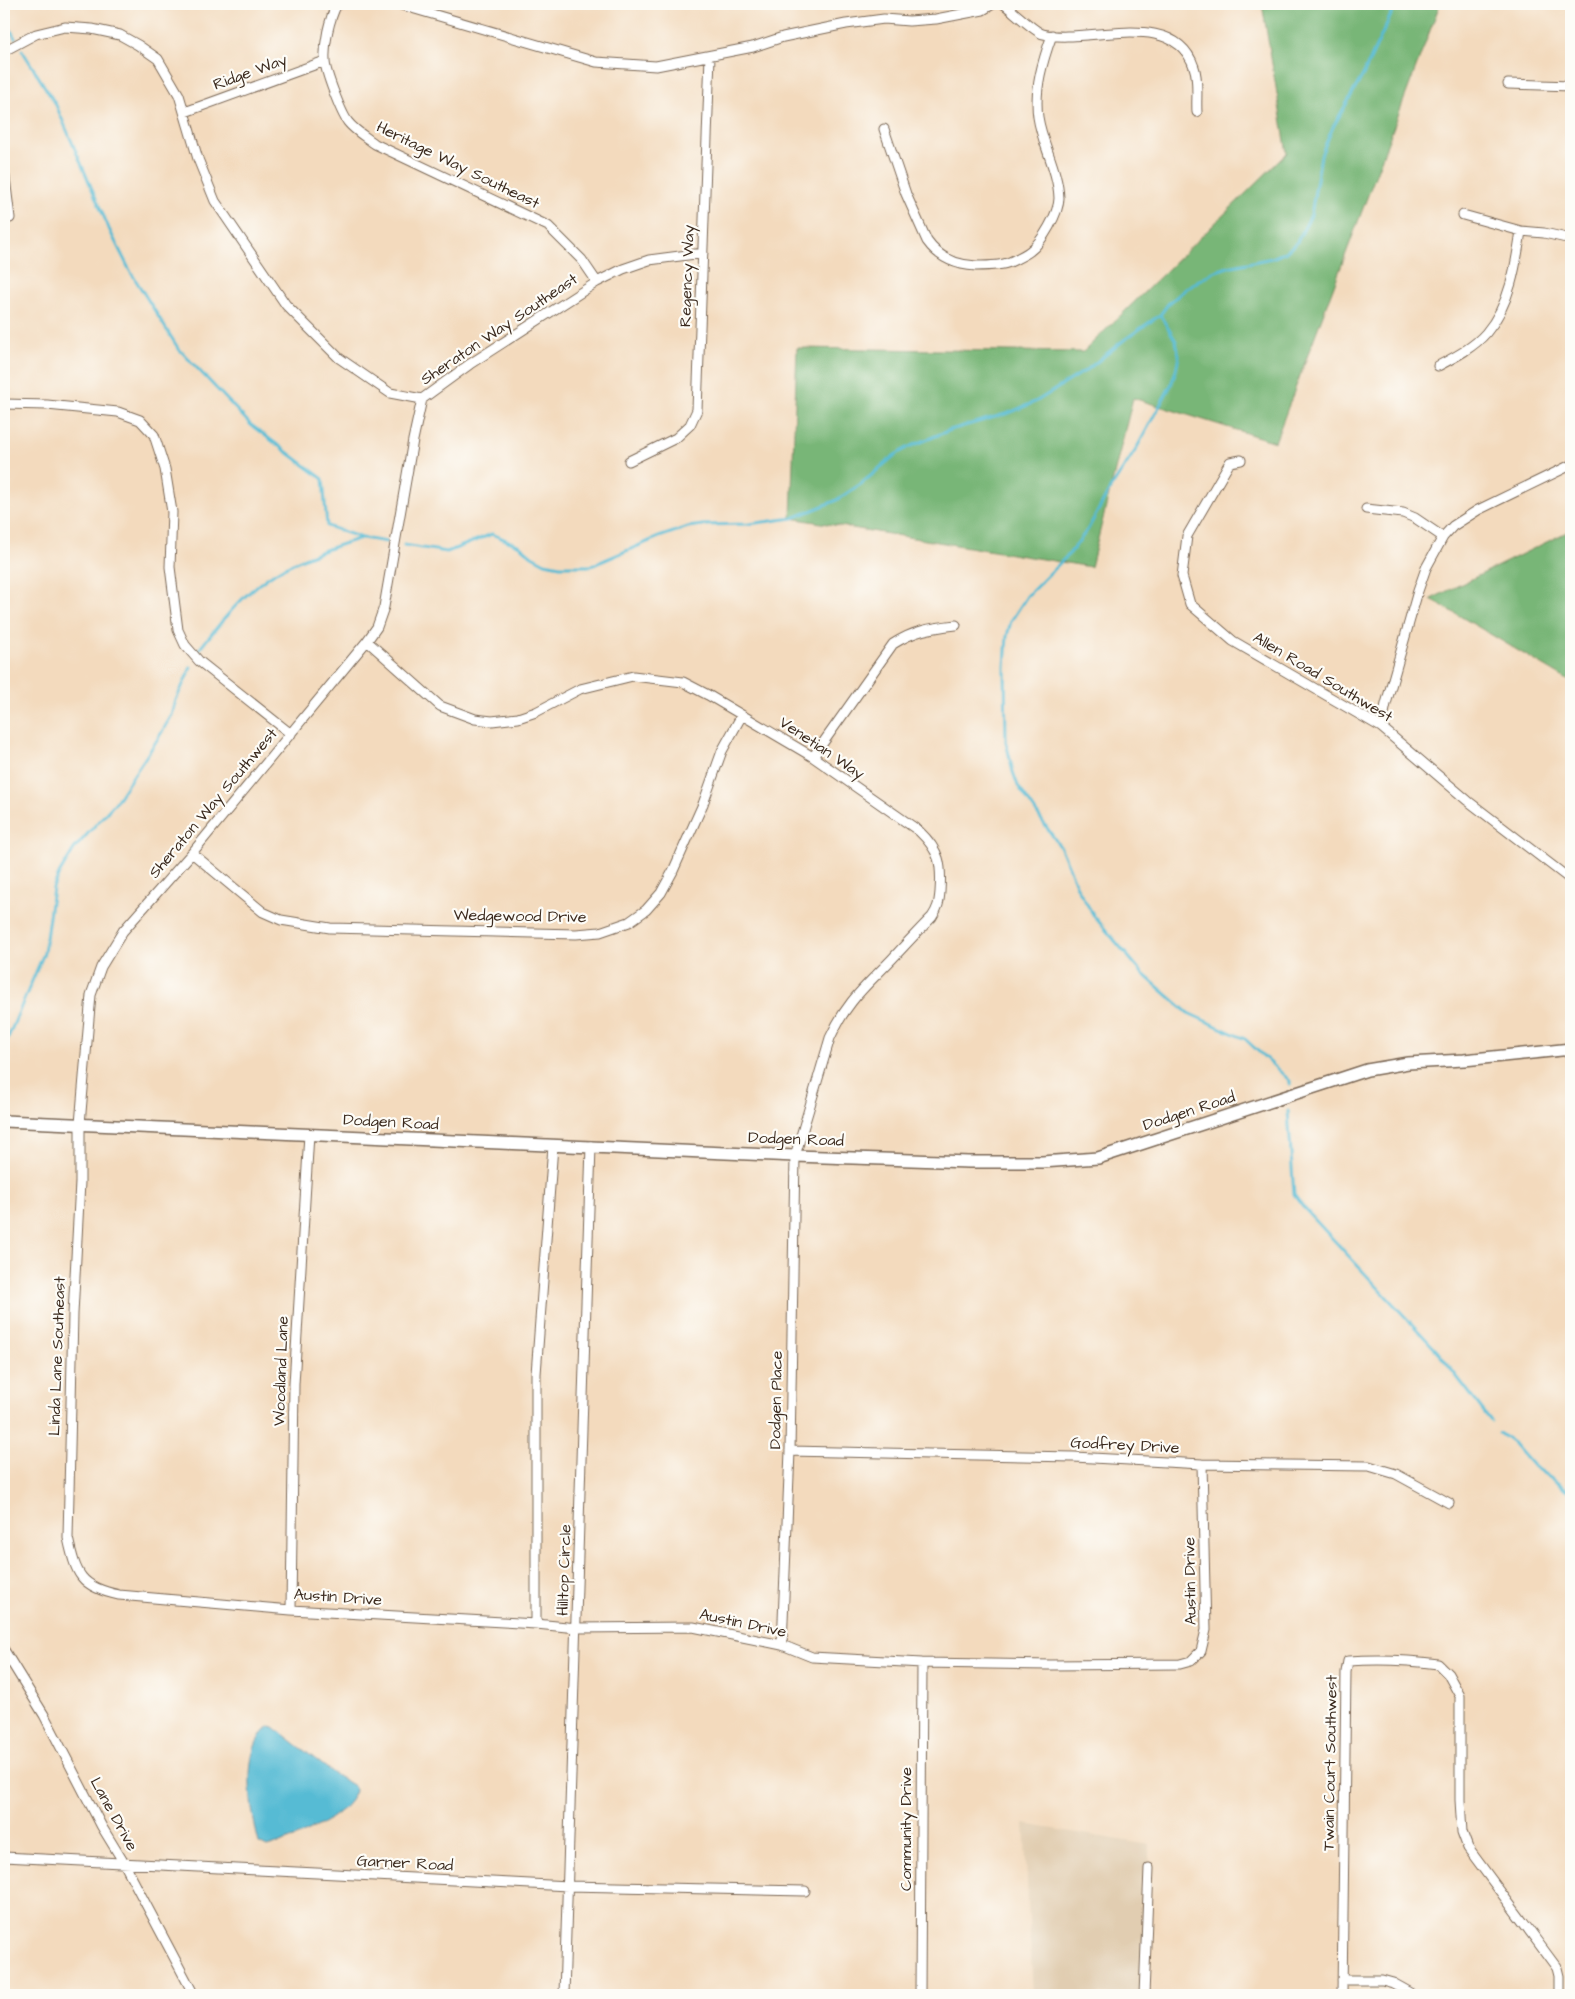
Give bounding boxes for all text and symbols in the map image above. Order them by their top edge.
street label: Ridge Way [210,48,291,96]
street label: Heritage Way Southeast [372,116,544,215]
street label: Regency Way [674,224,701,328]
street label: Sheraton Way Southeast [416,268,583,391]
street label: Allen Road Southwest [1249,627,1397,728]
street label: Venetian Way [774,711,869,786]
street label: Sheraton Way Southwest [144,723,284,883]
street label: Wedgewood Drive [453,904,587,929]
street label: Dodgen Road [1140,1086,1238,1137]
street label: Dodgen Road [343,1109,439,1136]
street label: Dodgen Road [748,1126,844,1153]
street label: Linda Lane Southeast [43,1275,71,1436]
street label: Woodland Lane [268,1315,294,1427]
street label: Dodgen Place [764,1350,789,1449]
street label: Godfrey Drive [1070,1431,1180,1460]
street label: Hilltop Circle [551,1523,577,1616]
street label: Austin Drive [1178,1536,1202,1625]
street label: Austin Drive [293,1583,383,1611]
street label: Austin Drive [698,1603,789,1643]
street label: Twain Court Southwest [1317,1674,1343,1851]
street label: Community Drive [895,1767,918,1891]
street label: Lane Drive [85,1773,143,1855]
street label: Garner Road [356,1849,454,1877]

